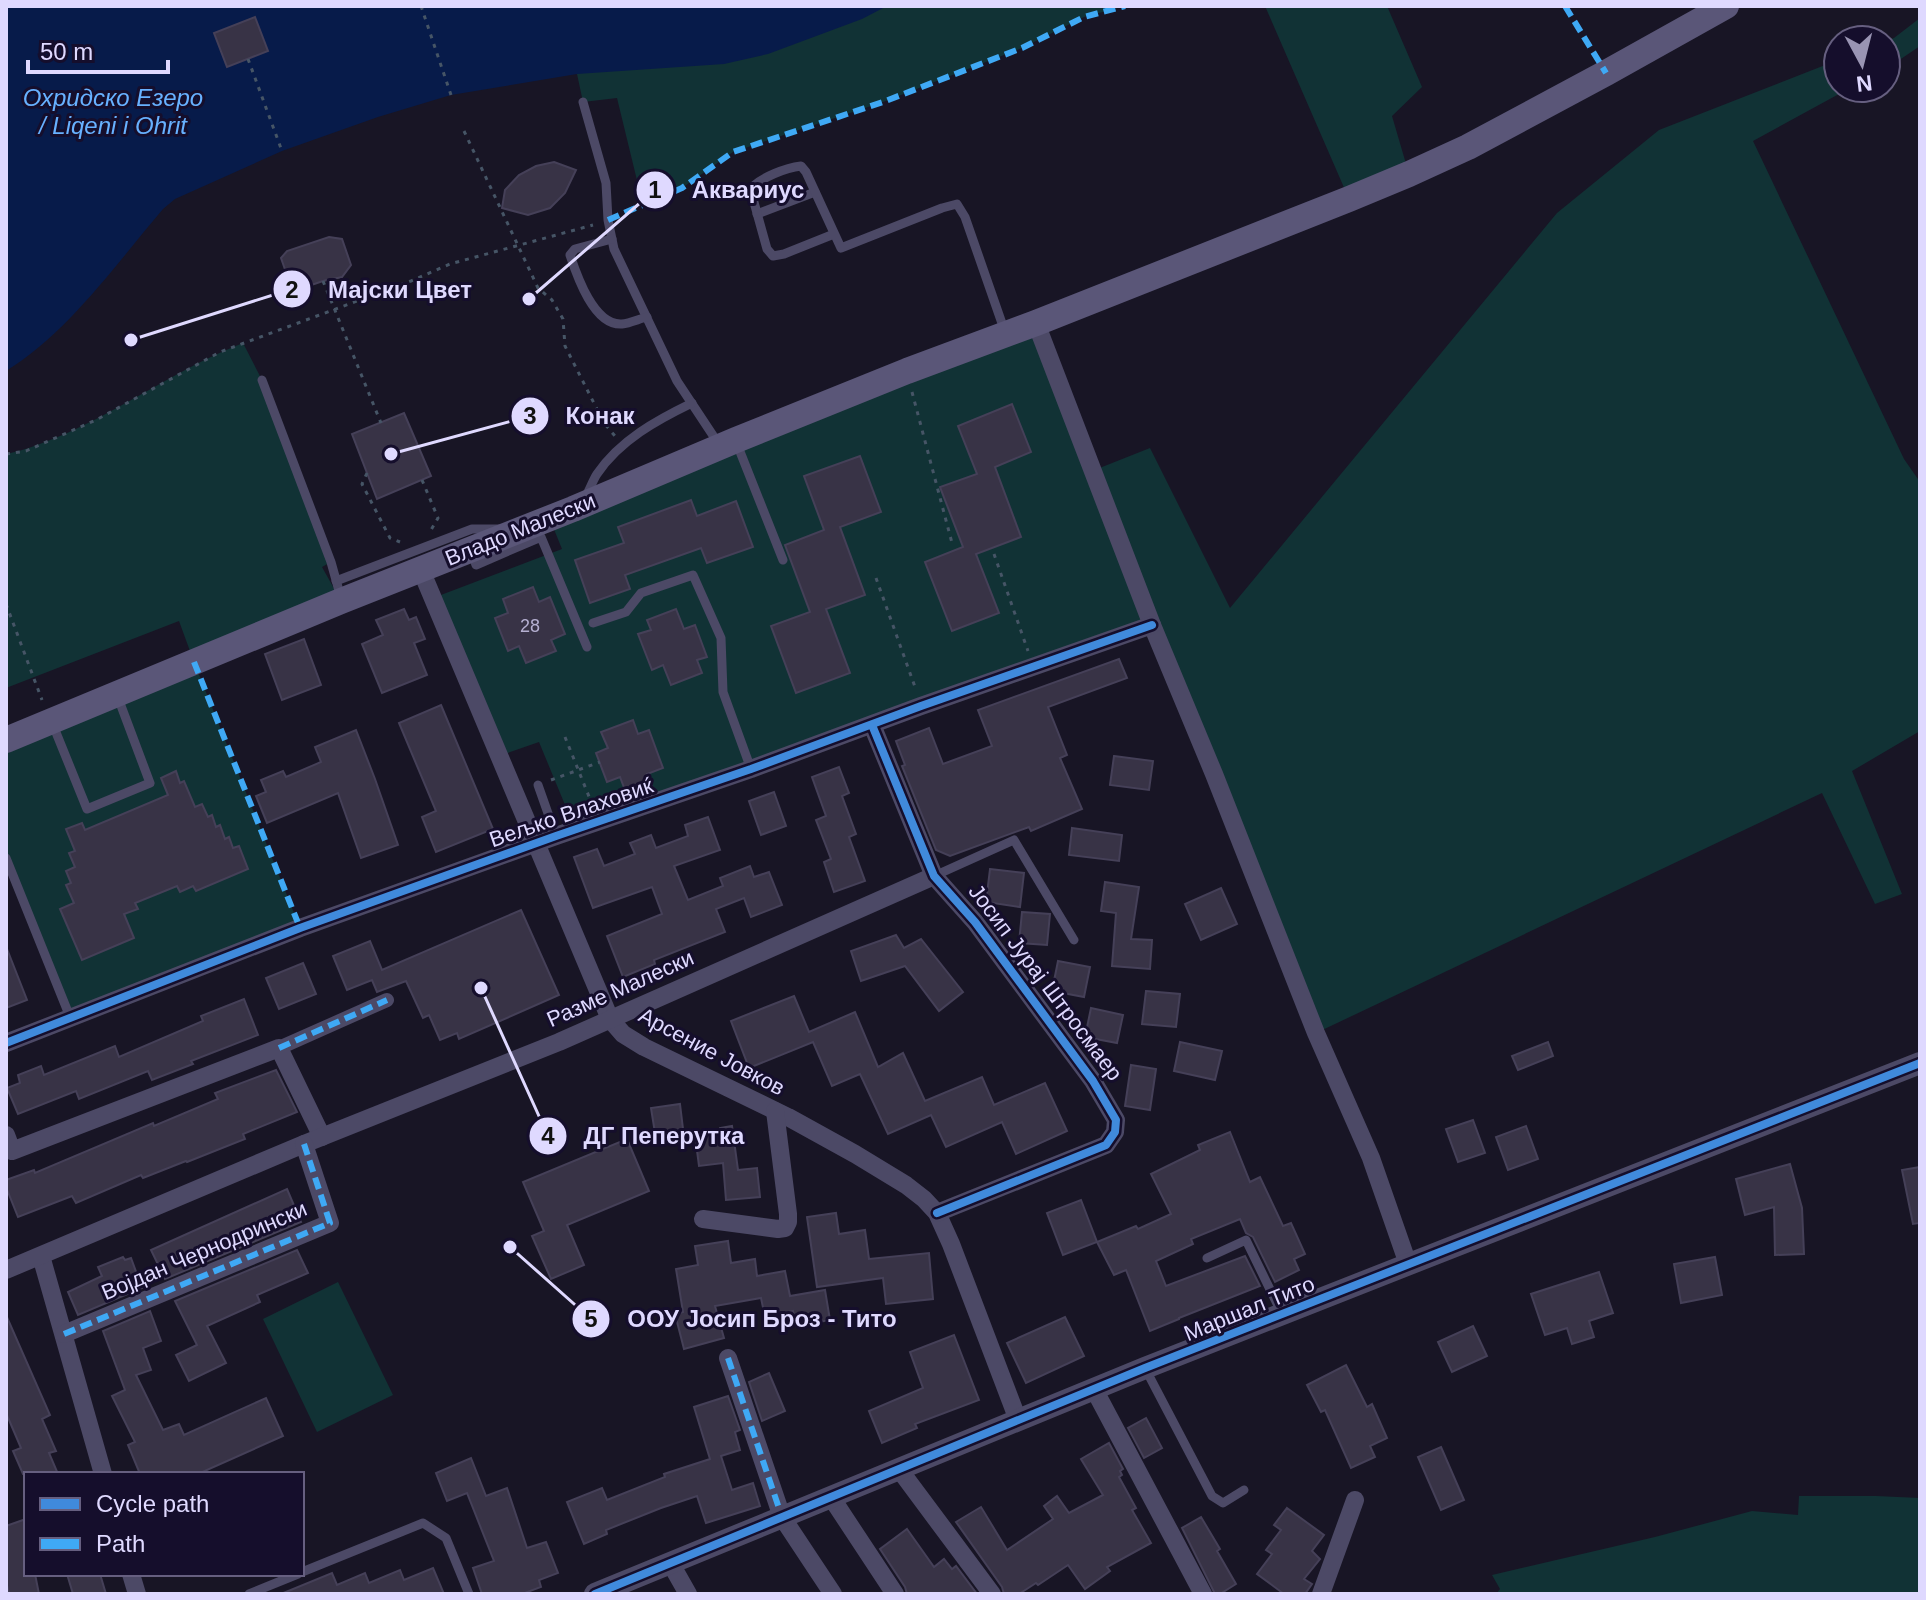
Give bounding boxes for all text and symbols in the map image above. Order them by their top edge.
scale bar [28,24,168,74]
north arrow [1822,24,1902,104]
text: 50 m [40,38,93,65]
text: N [1855,70,1874,97]
water label: Охридско Езеро / Liqeni i Ohrit [23,84,203,139]
callout: Аквариус [635,166,820,214]
text: 1 [648,176,662,203]
text: Аквариус [692,176,804,203]
callout: Мајски Цвет [272,265,488,313]
text: 2 [285,276,299,303]
text: Мајски Цвет [328,276,472,303]
callout: Конак [510,392,651,440]
text: 3 [523,402,537,429]
text: Конак [565,402,636,429]
street label: Владо Малески [441,488,599,571]
house number: 28 [520,616,540,636]
street label: Вељко Влаховиќ [486,773,657,852]
street label: Јосип Јурај Штросмаер [964,879,1128,1085]
street label: Разме Малески [543,945,698,1032]
street label: Арсение Јовков [635,1002,789,1100]
callout: ДГ Пеперутка [528,1112,761,1160]
text: 4 [541,1122,555,1149]
text: ДГ Пеперутка [584,1122,745,1149]
street label: Војдан Чернодрински [98,1196,311,1305]
street label: Маршал Тито [1180,1271,1318,1346]
callout: ООУ Јосип Броз - Тито [571,1295,913,1343]
text: 5 [584,1305,598,1332]
text: ООУ Јосип Броз - Тито [627,1305,897,1332]
legend [24,1472,304,1576]
text: Cycle path [96,1490,209,1517]
text: Path [96,1530,145,1557]

